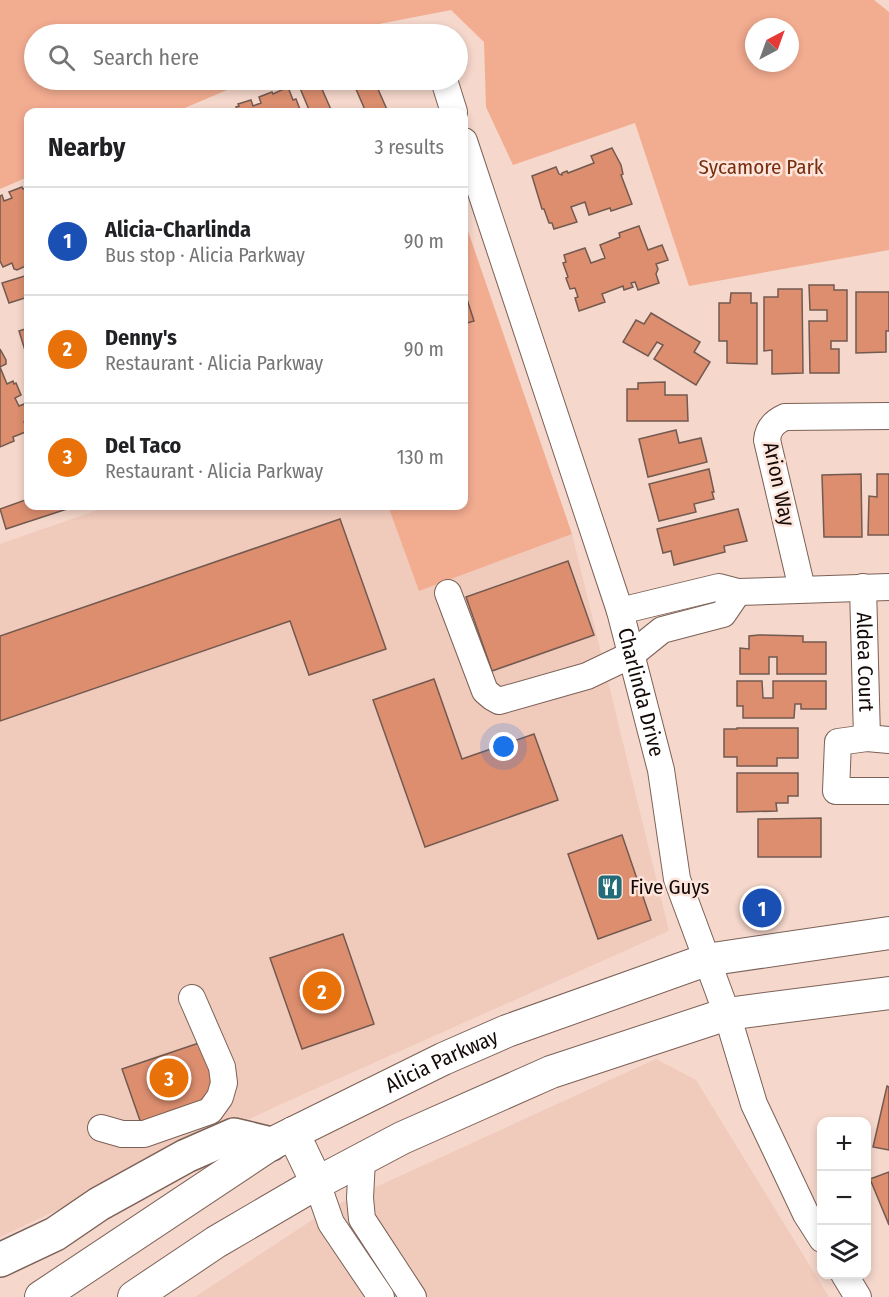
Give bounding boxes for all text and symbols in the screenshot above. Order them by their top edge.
north arrow [745,18,799,72]
search box [24,24,468,90]
icon: search [45,41,78,74]
text: Search here [93,44,199,71]
text: Nearby [48,132,125,163]
text: 3 results [375,135,444,159]
park label: Sycamore Park [698,154,824,180]
text: Alicia-Charlinda [105,216,251,243]
text: 1 [63,229,72,253]
text: 90 m [404,229,444,253]
text: Bus stop · Alicia Parkway [105,243,305,267]
text: Denny's [105,324,177,351]
text: 2 [63,337,72,361]
text: 90 m [404,337,444,361]
text: Restaurant · Alicia Parkway [105,351,323,375]
text: Del Taco [105,432,181,459]
street label: Arion Way [757,440,801,529]
text: 3 [63,445,72,469]
text: 130 m [397,445,444,469]
text: Restaurant · Alicia Parkway [105,459,323,483]
street label: Aldea Court [851,612,879,712]
street label: Charlinda Drive [612,625,670,759]
your location [489,732,518,761]
restaurant icon: Five Guys [595,872,625,902]
place label: Five Guys [630,874,710,900]
pin: 1 [742,886,782,930]
pin: 2 [302,968,342,1014]
street label: Alicia Parkway [381,1023,503,1099]
pin: 3 [150,1056,188,1100]
map controls [817,1117,871,1279]
button: + [817,1117,871,1171]
button: − [817,1171,871,1225]
button: layers [817,1225,871,1279]

